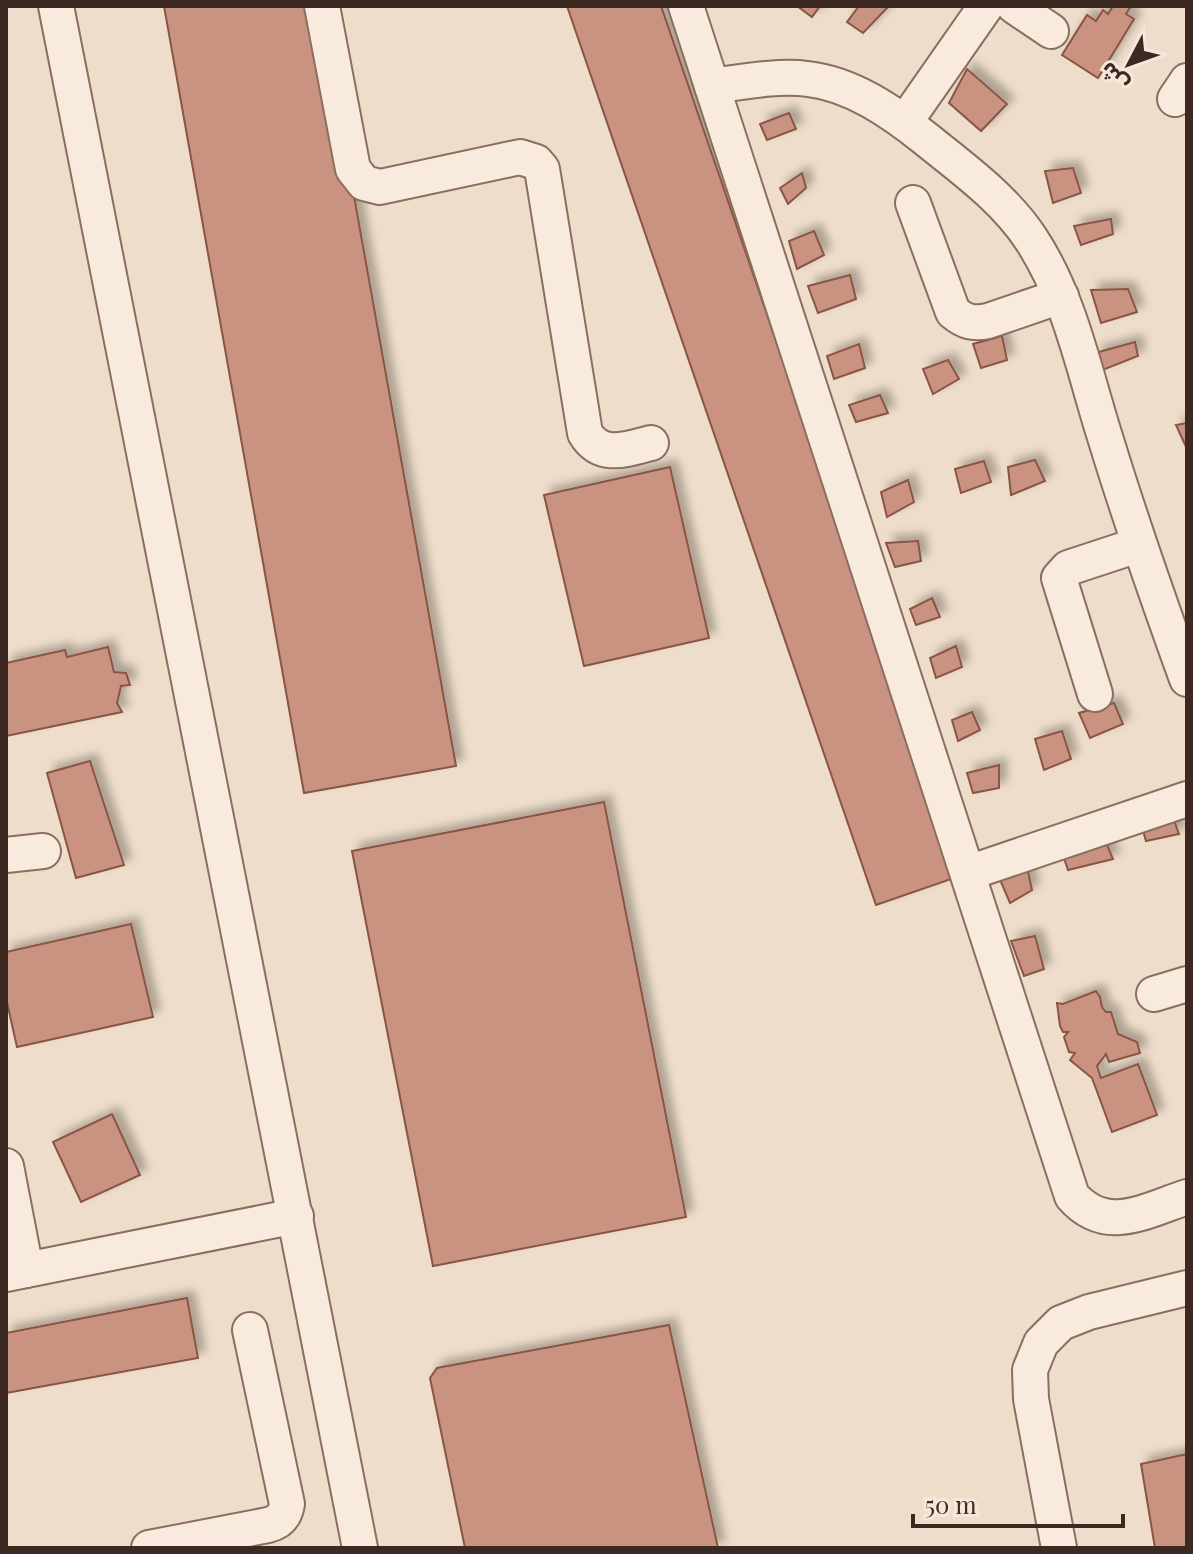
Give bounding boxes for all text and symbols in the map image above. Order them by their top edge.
north arrow [1089,24,1169,104]
text: ش [1092,57,1134,99]
scale bar [913,1478,1123,1528]
text: 50 m [925,1488,977,1520]

